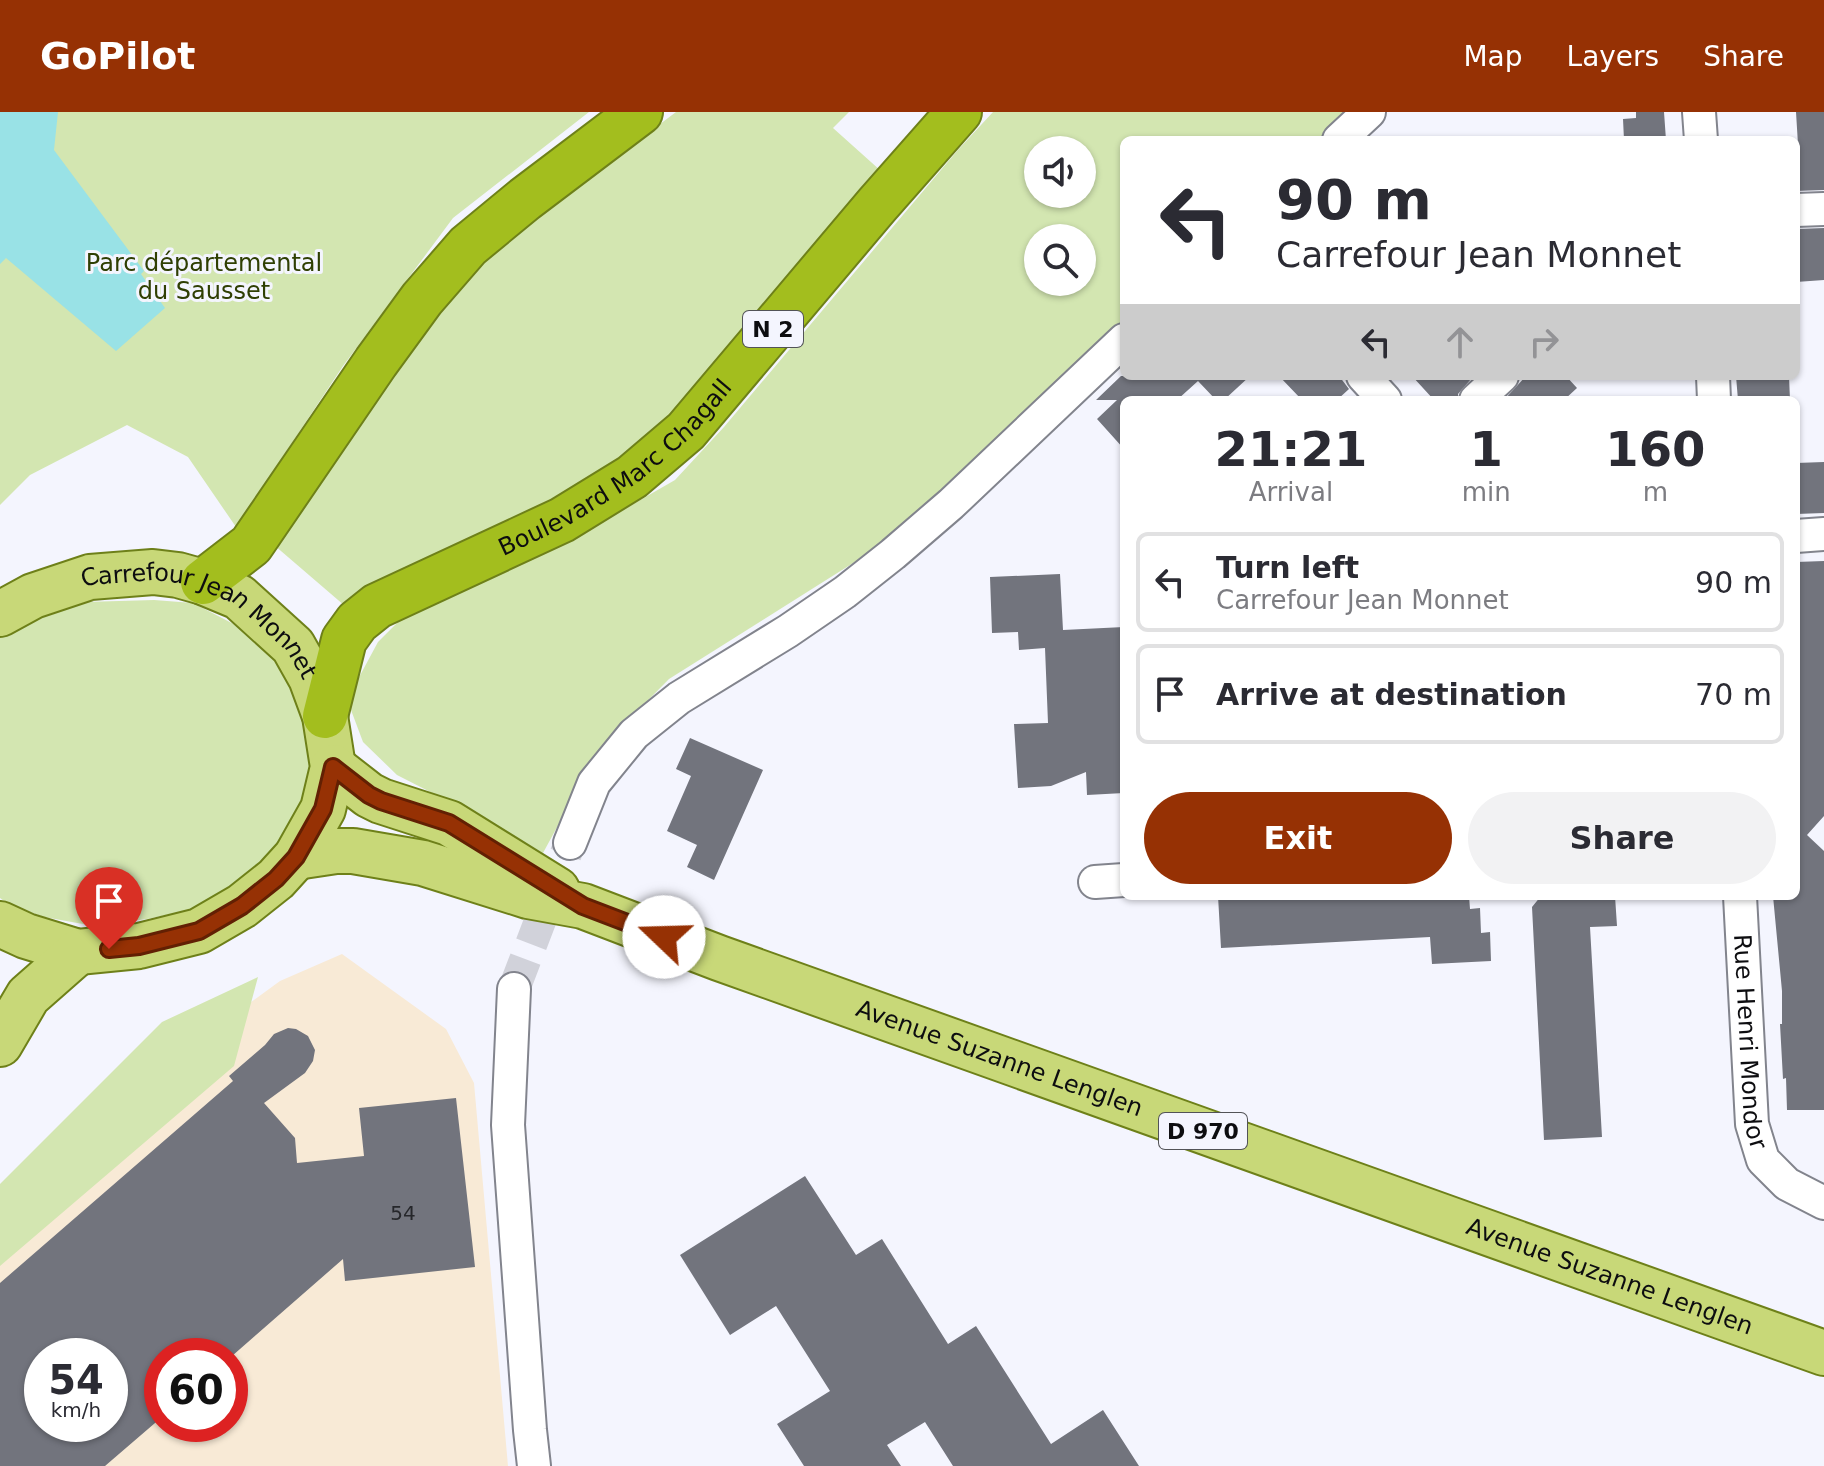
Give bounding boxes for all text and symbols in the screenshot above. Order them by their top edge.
text: GoPilot [40,34,195,78]
text: Map [1463,40,1523,73]
text: Layers [1567,40,1659,73]
text: Share [1703,40,1784,73]
map controls [1024,136,1096,296]
button: sound [1024,136,1096,208]
text: 90 m [1276,167,1432,232]
icon: left [1144,168,1248,272]
button: search [1024,224,1096,296]
text: Carrefour Jean Monnet [1276,234,1681,275]
park label: Parc départemental du Sausset [86,249,322,305]
road number: N 2 [743,311,803,347]
icon: left [1354,320,1398,364]
icon: ahead [1438,320,1482,364]
icon: right [1522,320,1566,364]
street label: Boulevard Marc Chagall [494,374,737,562]
text: 21:21 [1214,421,1367,477]
text: 1 [1470,421,1503,477]
text: 160 [1605,421,1705,477]
text: Arrival [1249,477,1333,507]
text: min [1462,477,1511,507]
text: m [1643,477,1668,507]
text: Turn left [1216,550,1359,585]
street label: Carrefour Jean Monnet [77,558,322,684]
icon: left [1148,560,1192,604]
text: 90 m [1695,565,1772,600]
text: Carrefour Jean Monnet [1216,585,1509,615]
icon: arrive [1148,672,1192,716]
text: Arrive at destination [1216,677,1567,712]
text: 70 m [1695,677,1772,712]
button: Exit [1144,792,1452,884]
button: Share [1468,792,1776,884]
pin [75,867,143,949]
icon: arrive [87,879,131,923]
position arrow [622,895,706,979]
street label: Rue Henri Mondor [1728,933,1773,1153]
street label: Avenue Suzanne Lenglen [853,994,1147,1122]
road number: D 970 [1159,1113,1247,1149]
house number: 54 [390,1201,416,1225]
street label: Avenue Suzanne Lenglen [1463,1212,1757,1340]
speed limit sign: 60 [144,1338,248,1442]
text: 54 [48,1357,104,1403]
text: km/h [51,1398,101,1422]

